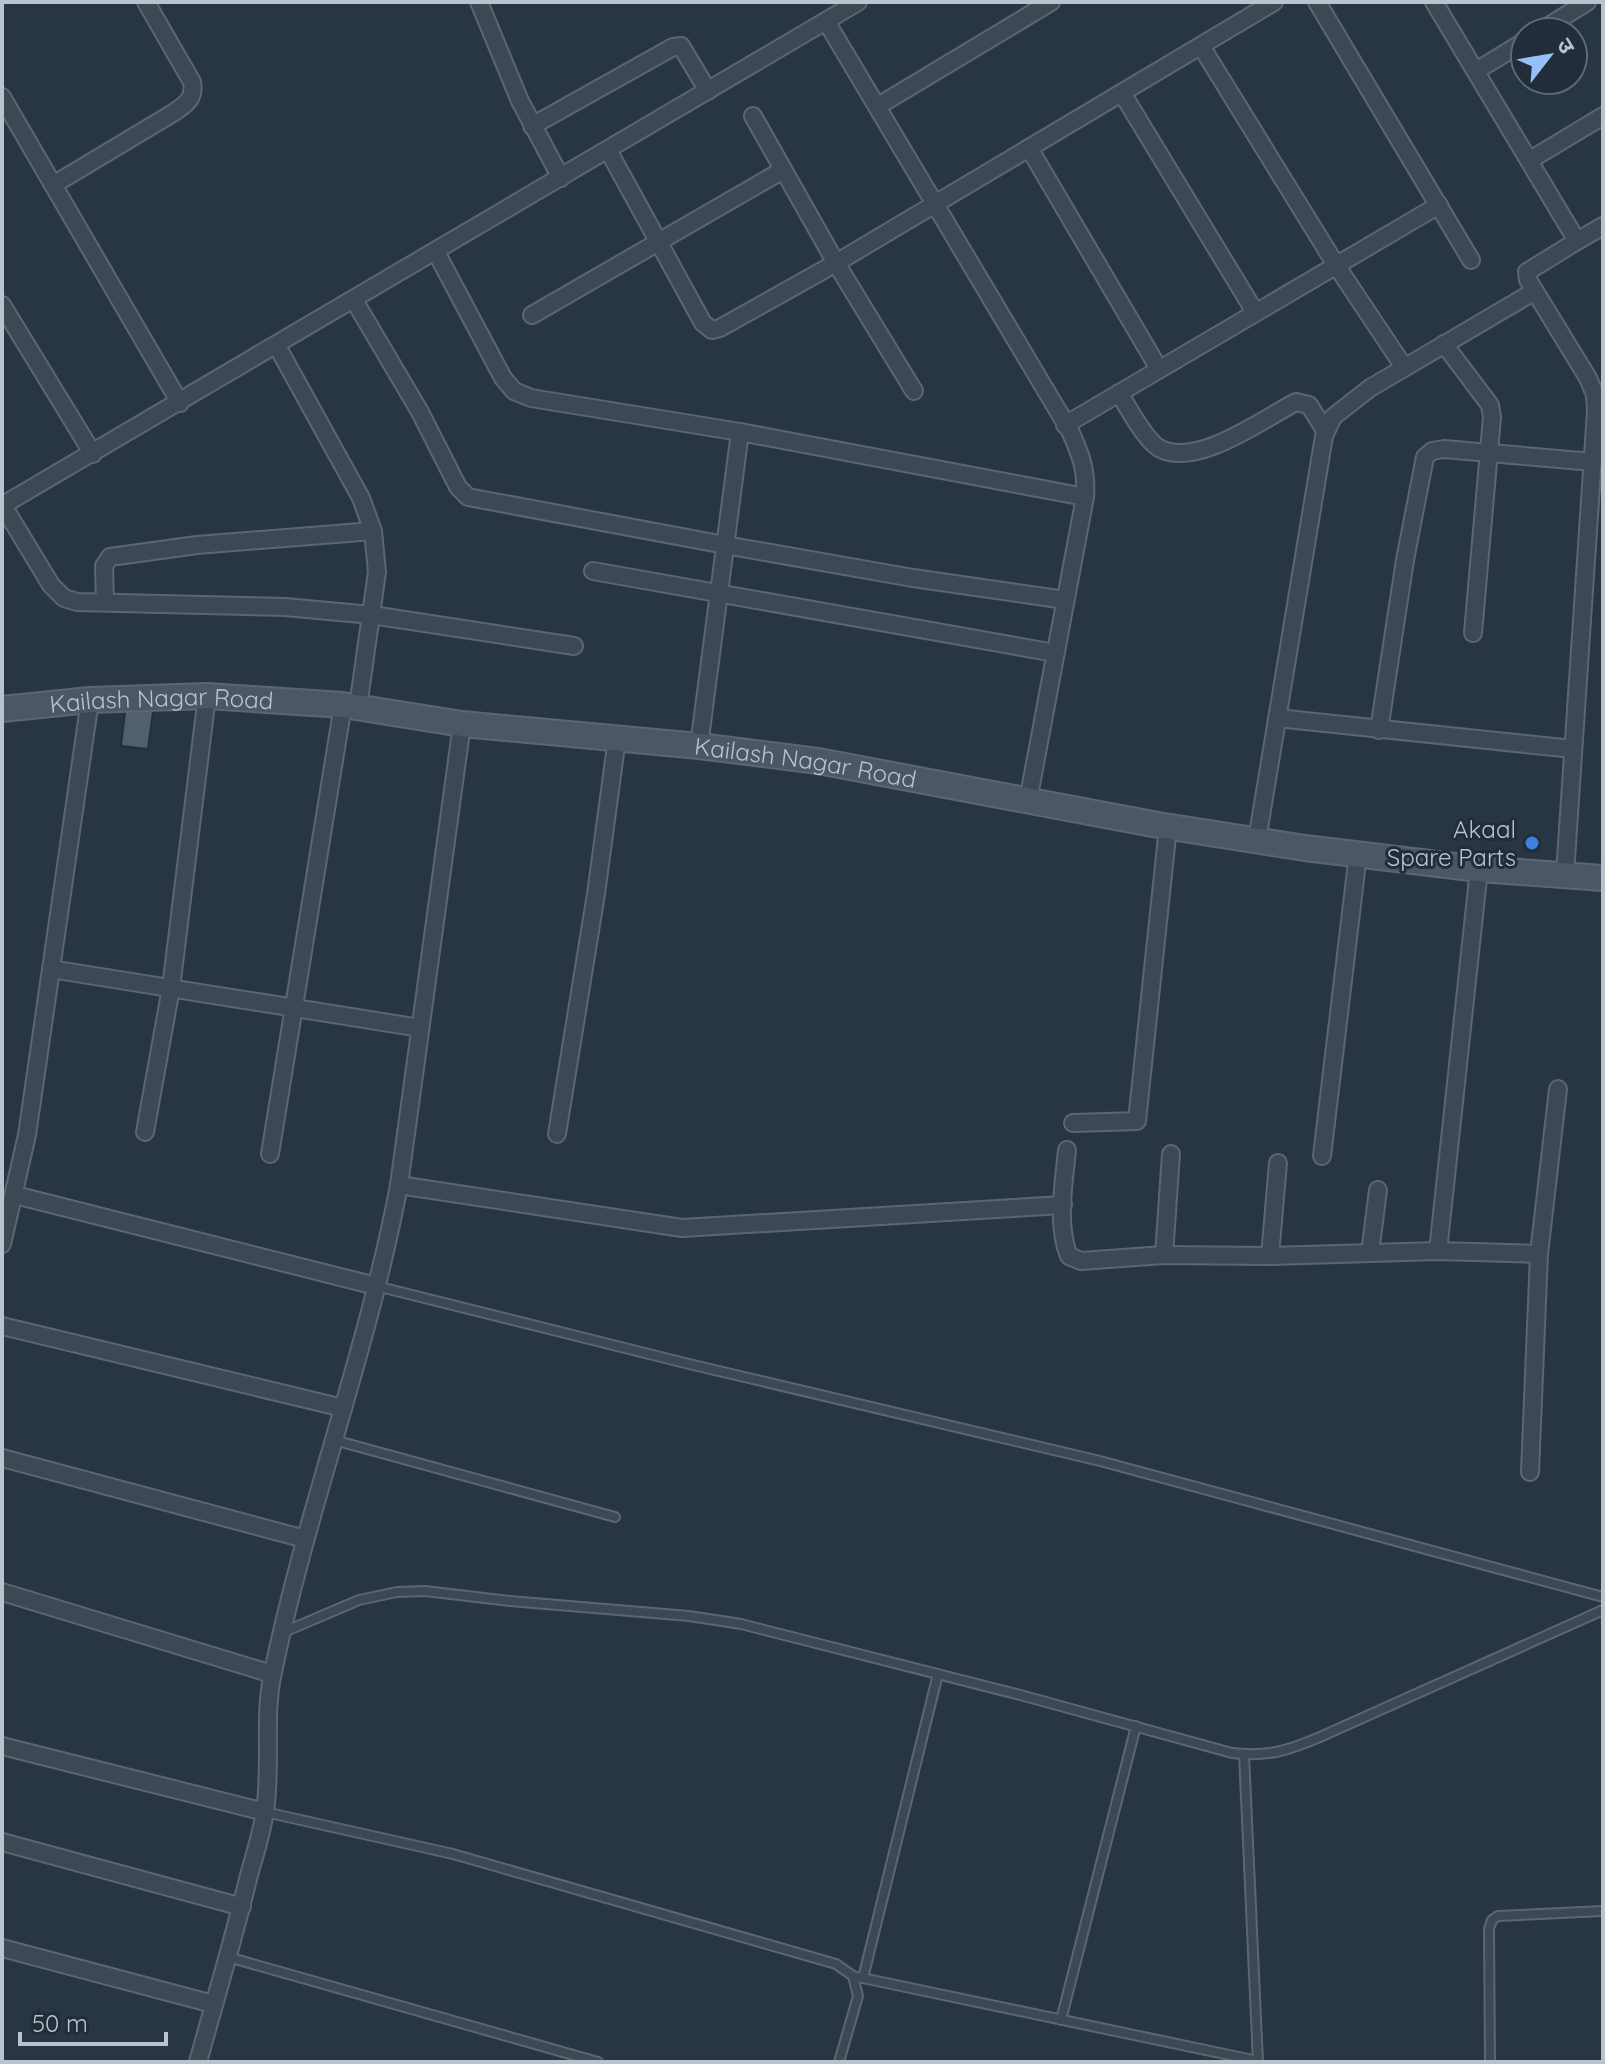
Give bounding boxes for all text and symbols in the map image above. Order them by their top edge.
north arrow [1509,16,1589,96]
text: उ [1551,33,1582,59]
street label: Kailash Nagar Road [48,681,274,719]
street label: Kailash Nagar Road [693,731,919,794]
place label: Akaal Spare Parts [1387,814,1516,872]
marker: Akaal Spare Parts [1523,834,1541,852]
scale bar [20,1996,166,2046]
text: 50 m [32,2008,88,2038]

